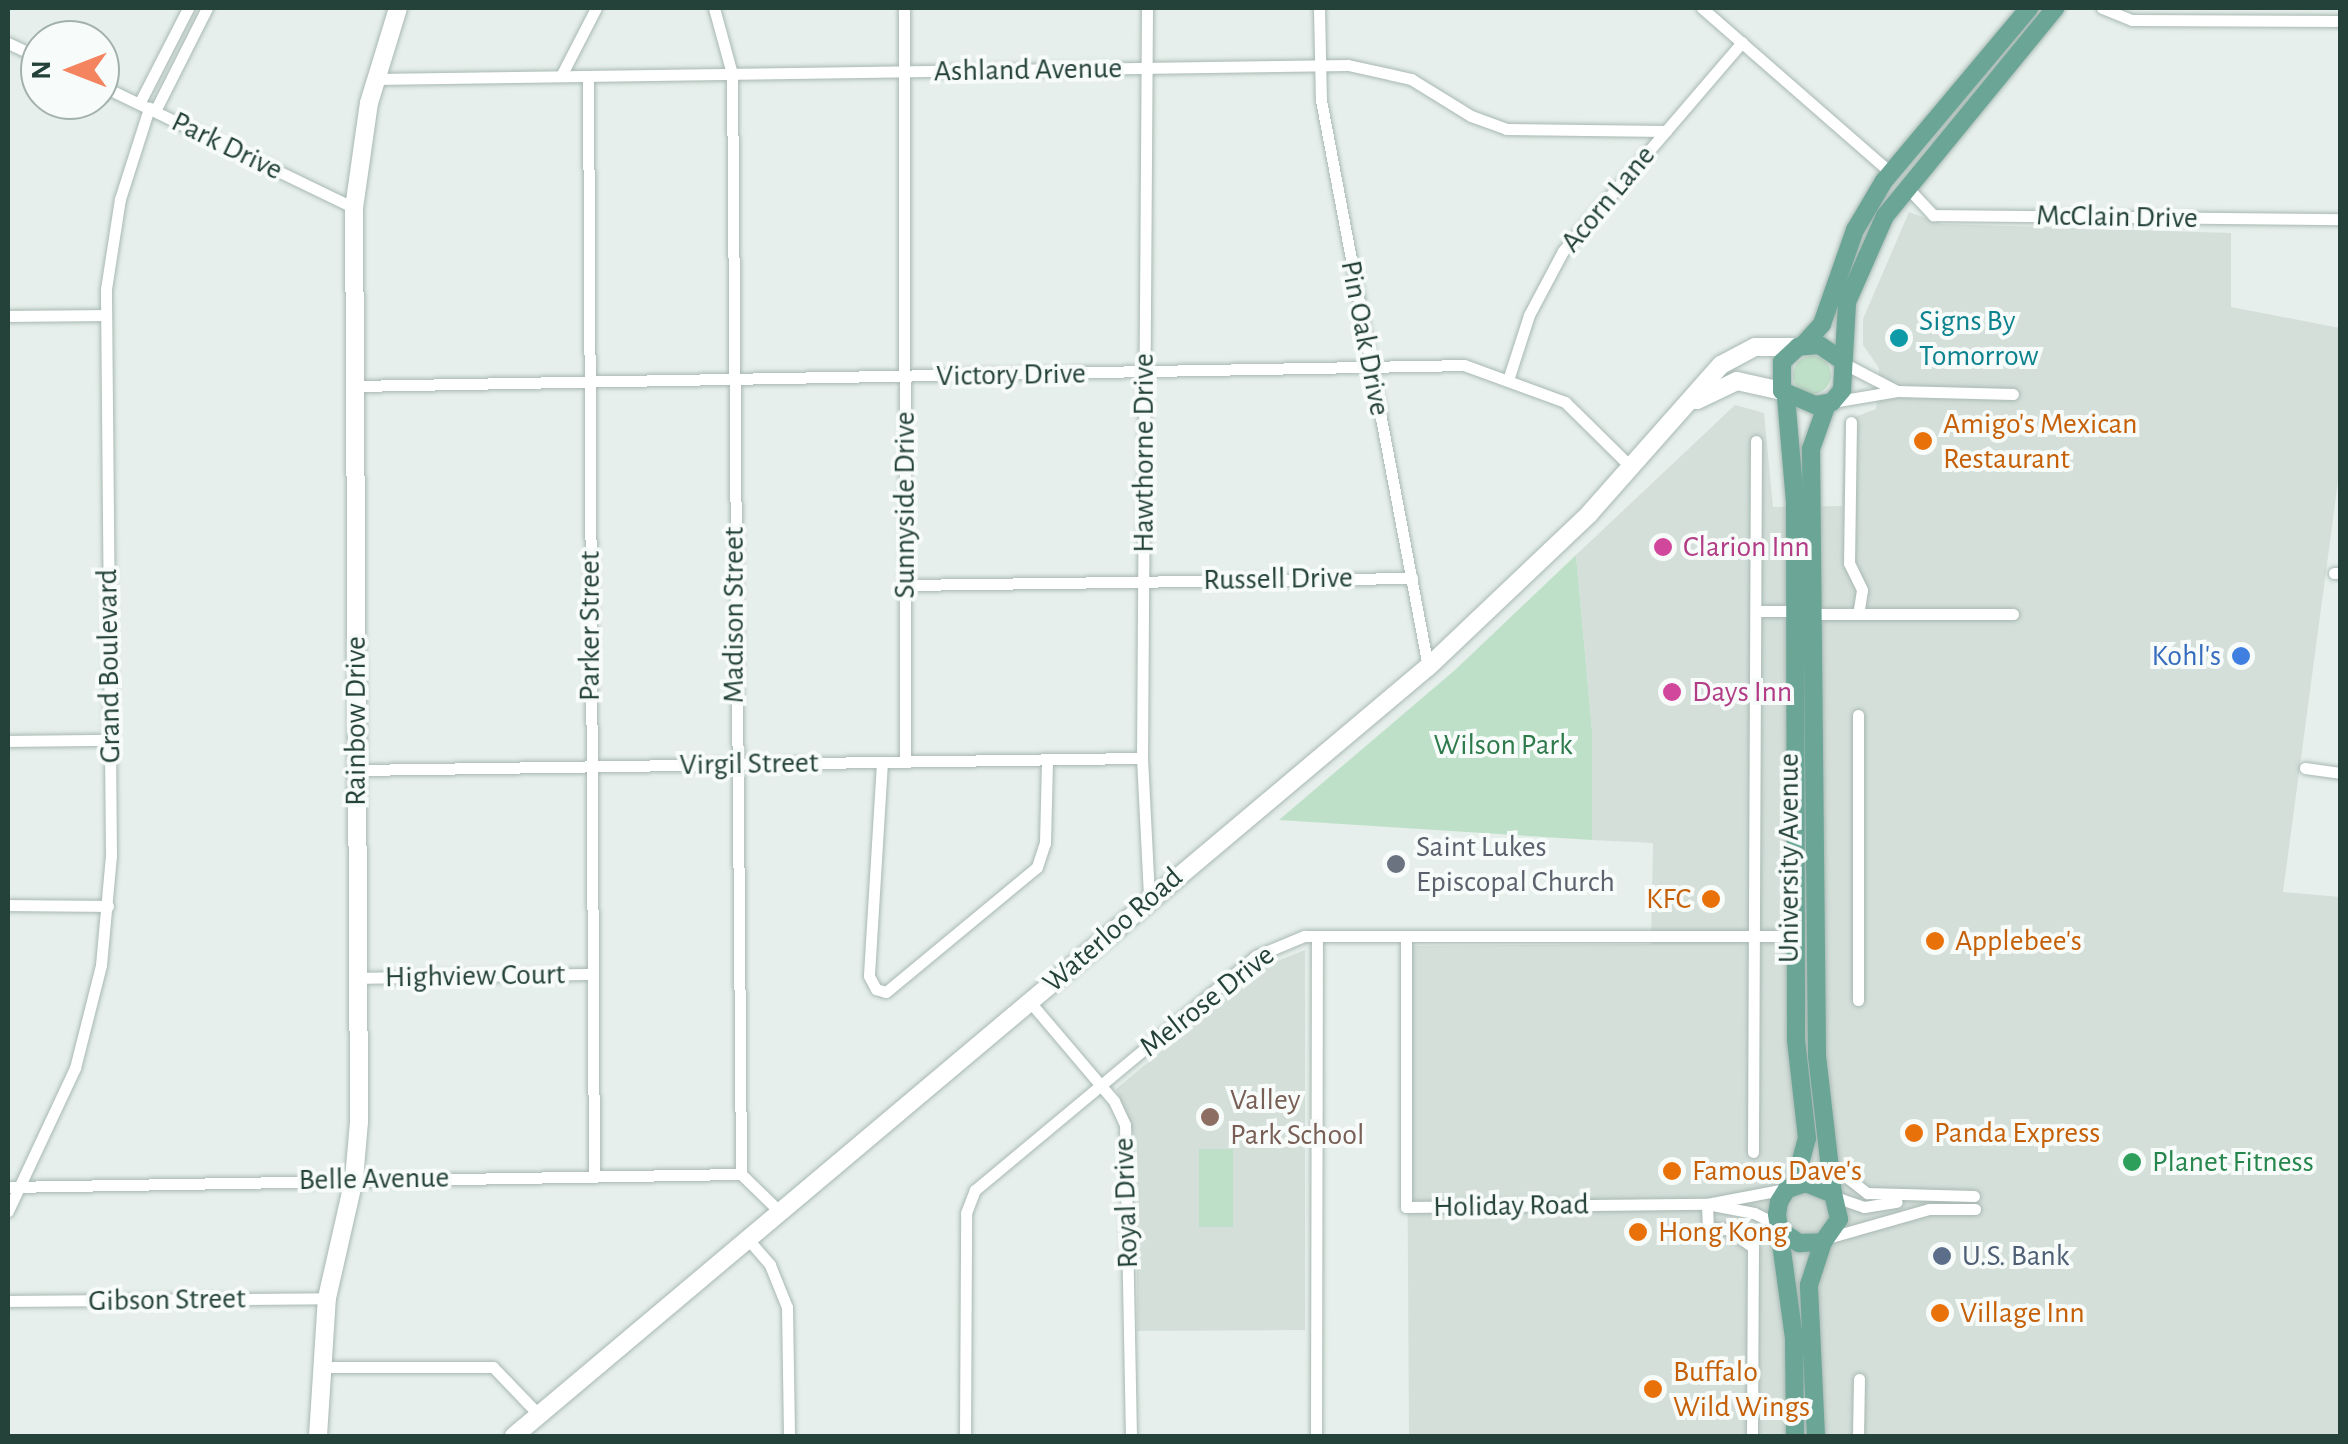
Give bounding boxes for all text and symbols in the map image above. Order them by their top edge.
north arrow [20,20,120,120]
street label: Ashland Avenue [933,50,1123,90]
text: N [28,60,56,80]
street label: Park Drive [166,104,288,188]
street label: Acorn Lane [1553,138,1663,260]
street label: McClain Drive [2036,198,2198,236]
street label: Pin Oak Drive [1332,257,1398,419]
place label: Signs By Tomorrow [1919,303,2038,374]
marker: Signs By Tomorrow [1888,327,1910,349]
street label: Hawthorne Drive [1126,353,1162,553]
street label: Victory Drive [936,356,1086,394]
place label: Amigo's Mexican Restaurant [1943,406,2138,476]
street label: Sunnyside Drive [887,411,923,599]
marker: Amigo's Mexican Restaurant [1912,430,1934,452]
street label: Madison Street [716,527,752,703]
place label: Clarion Inn [1683,529,1810,565]
marker: Clarion Inn [1652,536,1674,558]
street label: Parker Street [572,551,608,701]
street label: Russell Drive [1203,560,1353,598]
street label: Grand Boulevard [89,569,129,763]
street label: Rainbow Drive [338,636,374,806]
place label: Kohl's [2151,638,2221,674]
marker: Kohl's [2230,645,2252,667]
place label: Days Inn [1692,674,1792,710]
marker: Days Inn [1661,681,1683,703]
park label: Wilson Park [1433,727,1573,763]
street label: Virgil Street [679,745,819,783]
street label: University Avenue [1771,753,1807,963]
place label: Saint Lukes Episcopal Church [1416,829,1615,900]
marker: Saint Lukes Episcopal Church [1385,853,1407,875]
street label: Waterloo Road [1036,860,1190,1000]
place label: KFC [1646,881,1691,917]
marker: KFC [1700,888,1722,910]
place label: Applebee's [1955,923,2082,959]
marker: Applebee's [1924,930,1946,952]
street label: Melrose Drive [1132,937,1282,1065]
street label: Highview Court [385,956,565,996]
place label: Valley Park School [1230,1082,1364,1152]
marker: Valley Park School [1199,1106,1221,1128]
place label: Panda Express [1934,1115,2100,1151]
marker: Panda Express [1903,1122,1925,1144]
street label: Royal Drive [1106,1137,1146,1269]
place label: Planet Fitness [2152,1144,2314,1180]
marker: Planet Fitness [2121,1151,2143,1173]
place label: Famous Dave's [1692,1153,1862,1189]
street label: Belle Avenue [298,1160,450,1198]
marker: Famous Dave's [1661,1160,1683,1182]
street label: Holiday Road [1433,1187,1589,1225]
place label: Hong Kong [1658,1214,1788,1250]
marker: Hong Kong [1627,1221,1649,1243]
place label: U.S. Bank [1962,1238,2070,1274]
marker: U.S. Bank [1931,1245,1953,1267]
street label: Gibson Street [88,1281,246,1319]
place label: Village Inn [1960,1295,2085,1331]
marker: Village Inn [1929,1302,1951,1324]
place label: Buffalo Wild Wings [1673,1354,1810,1424]
marker: Buffalo Wild Wings [1642,1378,1664,1400]

